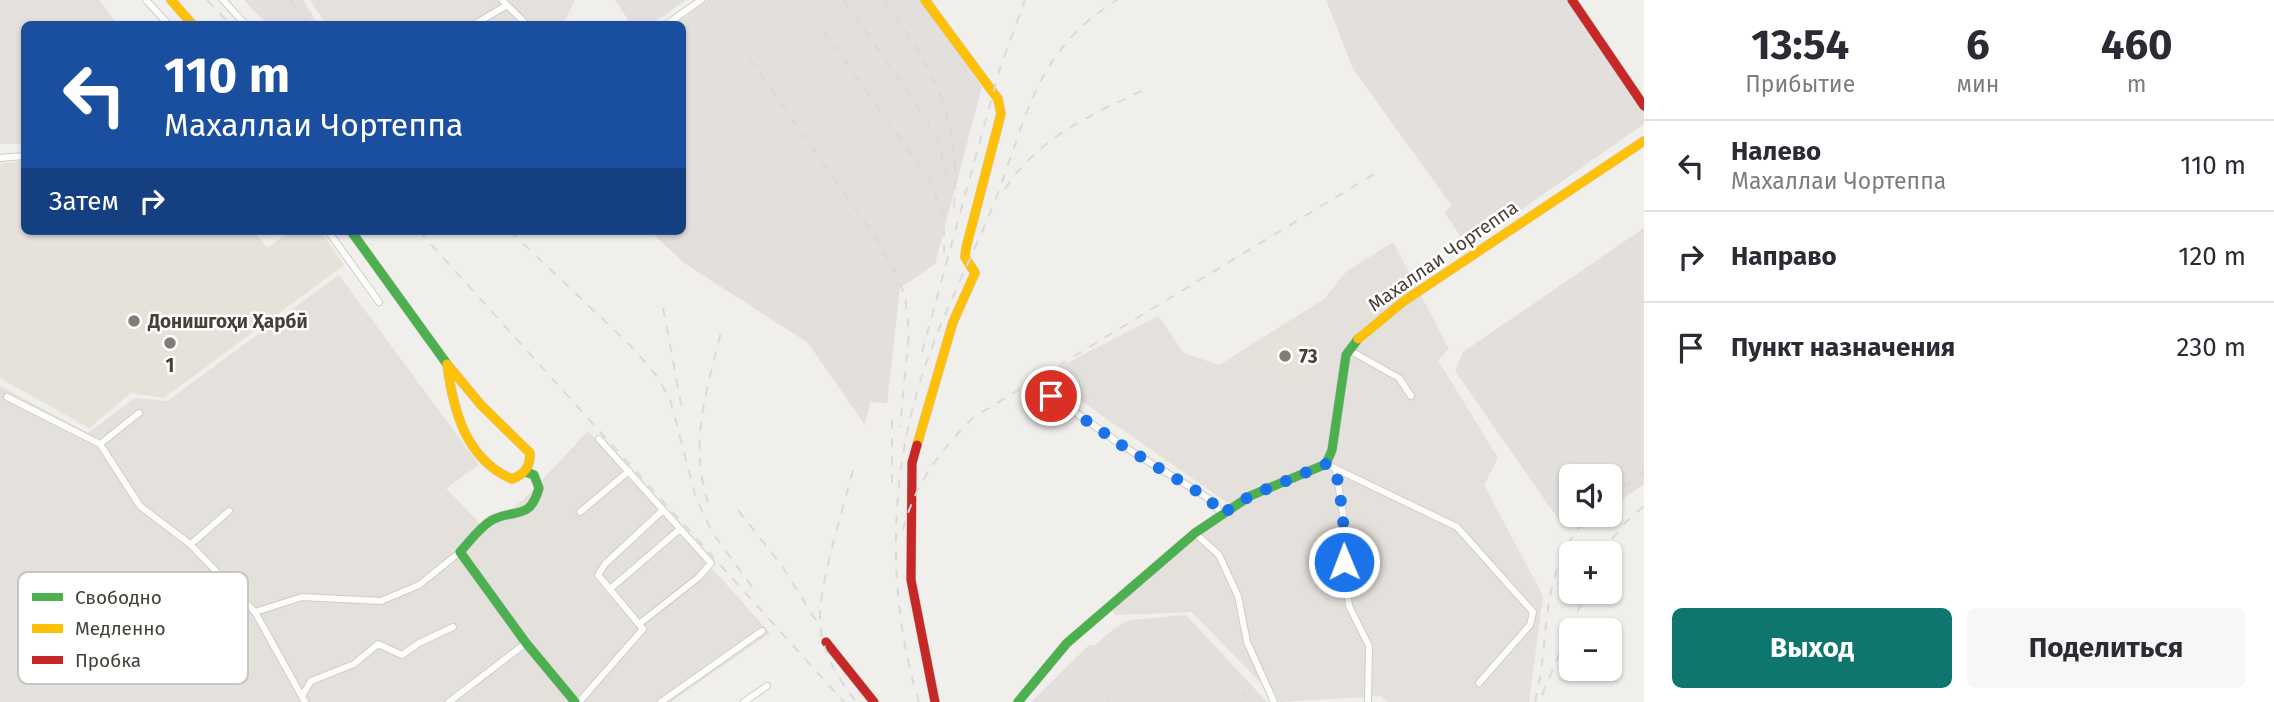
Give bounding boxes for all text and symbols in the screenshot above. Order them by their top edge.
text: 13:54 [1751,20,1849,70]
text: 6 [1966,20,1990,70]
text: 460 [2101,20,2173,70]
text: 110 m [164,46,290,105]
icon: left [49,49,140,140]
text: Прибытие [1745,70,1855,98]
text: мин [1957,70,1999,98]
text: m [2127,70,2147,98]
text: Махаллаи Чортеппа [164,106,463,144]
text: Налево [1731,136,1821,167]
icon: left [1672,147,1710,185]
text: 110 m [2180,150,2246,181]
text: Махаллаи Чортеппа [1731,167,1946,195]
icon: right [133,182,171,220]
text: Затем [49,186,119,217]
street label: Махаллаи Чортеппа [1364,196,1522,316]
icon: right [1672,238,1710,276]
text: Направо [1731,241,1837,272]
text: 120 m [2178,241,2246,272]
place label: Донишгоҳи Ҳарбӣ [147,310,308,333]
marker: Донишгоҳи Ҳарбӣ [126,313,142,329]
icon: arrive [1672,329,1710,367]
text: Пункт назначения [1731,332,1955,363]
text: 230 m [2177,332,2246,363]
marker: 1 [162,335,178,351]
place label: 73 [1299,345,1318,368]
marker: 73 [1277,348,1293,364]
place label: 1 [166,354,174,377]
pin [1021,366,1081,426]
icon: arrive [1032,377,1070,415]
map controls [1559,464,1622,681]
button: sound [1559,464,1622,527]
position arrow [1307,525,1381,599]
button: + [1559,541,1622,604]
legend [18,572,248,684]
text: Свободно [75,586,162,609]
button: Выход [1672,608,1952,688]
button: Поделиться [1966,608,2246,688]
text: Медленно [75,617,166,640]
button: − [1559,618,1622,681]
text: Пробка [75,649,141,672]

